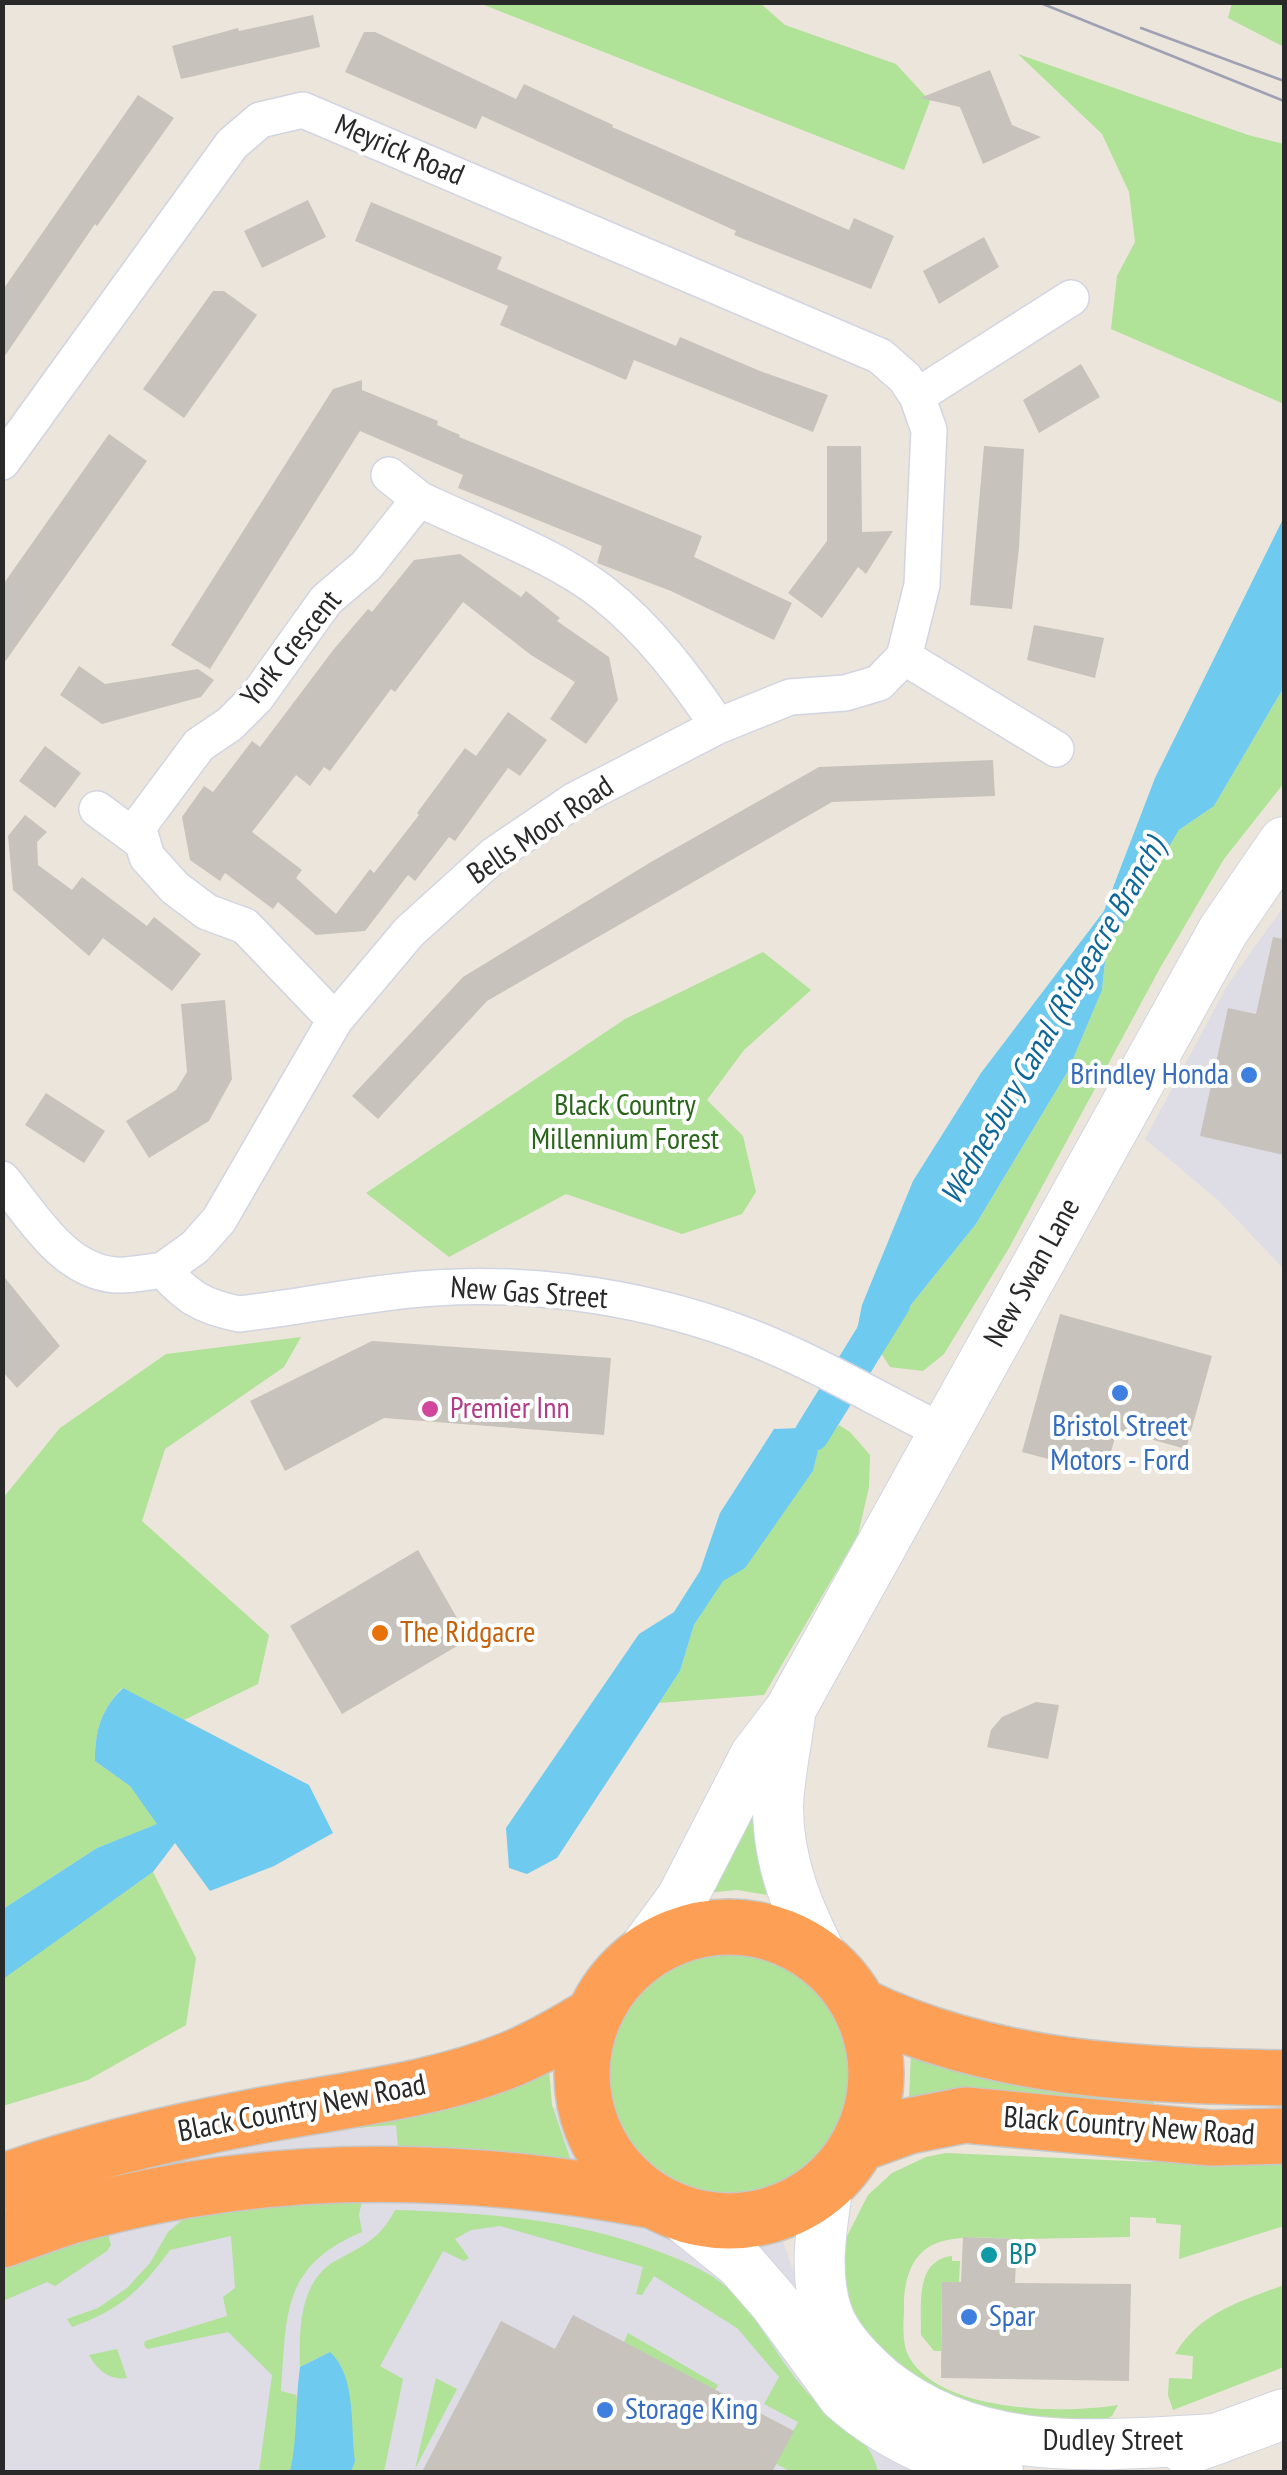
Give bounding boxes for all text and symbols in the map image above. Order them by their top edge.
street label: Meyrick Road [329,108,469,194]
street label: York Crescent [234,584,350,714]
street label: Bells Moor Road [461,769,621,893]
water label: Wednesbury Canal (Ridgeacre Branch) [933,832,1175,1212]
place label: Brindley Honda [1070,1057,1229,1093]
marker: Brindley Honda [1238,1064,1260,1086]
park label: Black Country Millennium Forest [531,1088,719,1158]
street label: New Swan Lane [978,1193,1088,1353]
street label: New Gas Street [449,1271,609,1317]
marker: Bristol Street Motors - Ford [1109,1382,1131,1404]
place label: Premier Inn [450,1391,570,1427]
marker: Premier Inn [419,1398,441,1420]
place label: Bristol Street Motors - Ford [1050,1409,1190,1480]
place label: The Ridgacre [400,1615,536,1651]
marker: The Ridgacre [369,1622,391,1644]
street label: Black Country New Road [175,2067,429,2151]
street label: Black Country New Road [1002,2100,1256,2154]
place label: BP [1009,2237,1037,2273]
marker: BP [978,2244,1000,2266]
place label: Spar [989,2299,1035,2335]
marker: Spar [958,2306,980,2328]
place label: Storage King [625,2392,758,2428]
marker: Storage King [594,2399,616,2421]
street label: Dudley Street [1043,2423,1183,2459]

